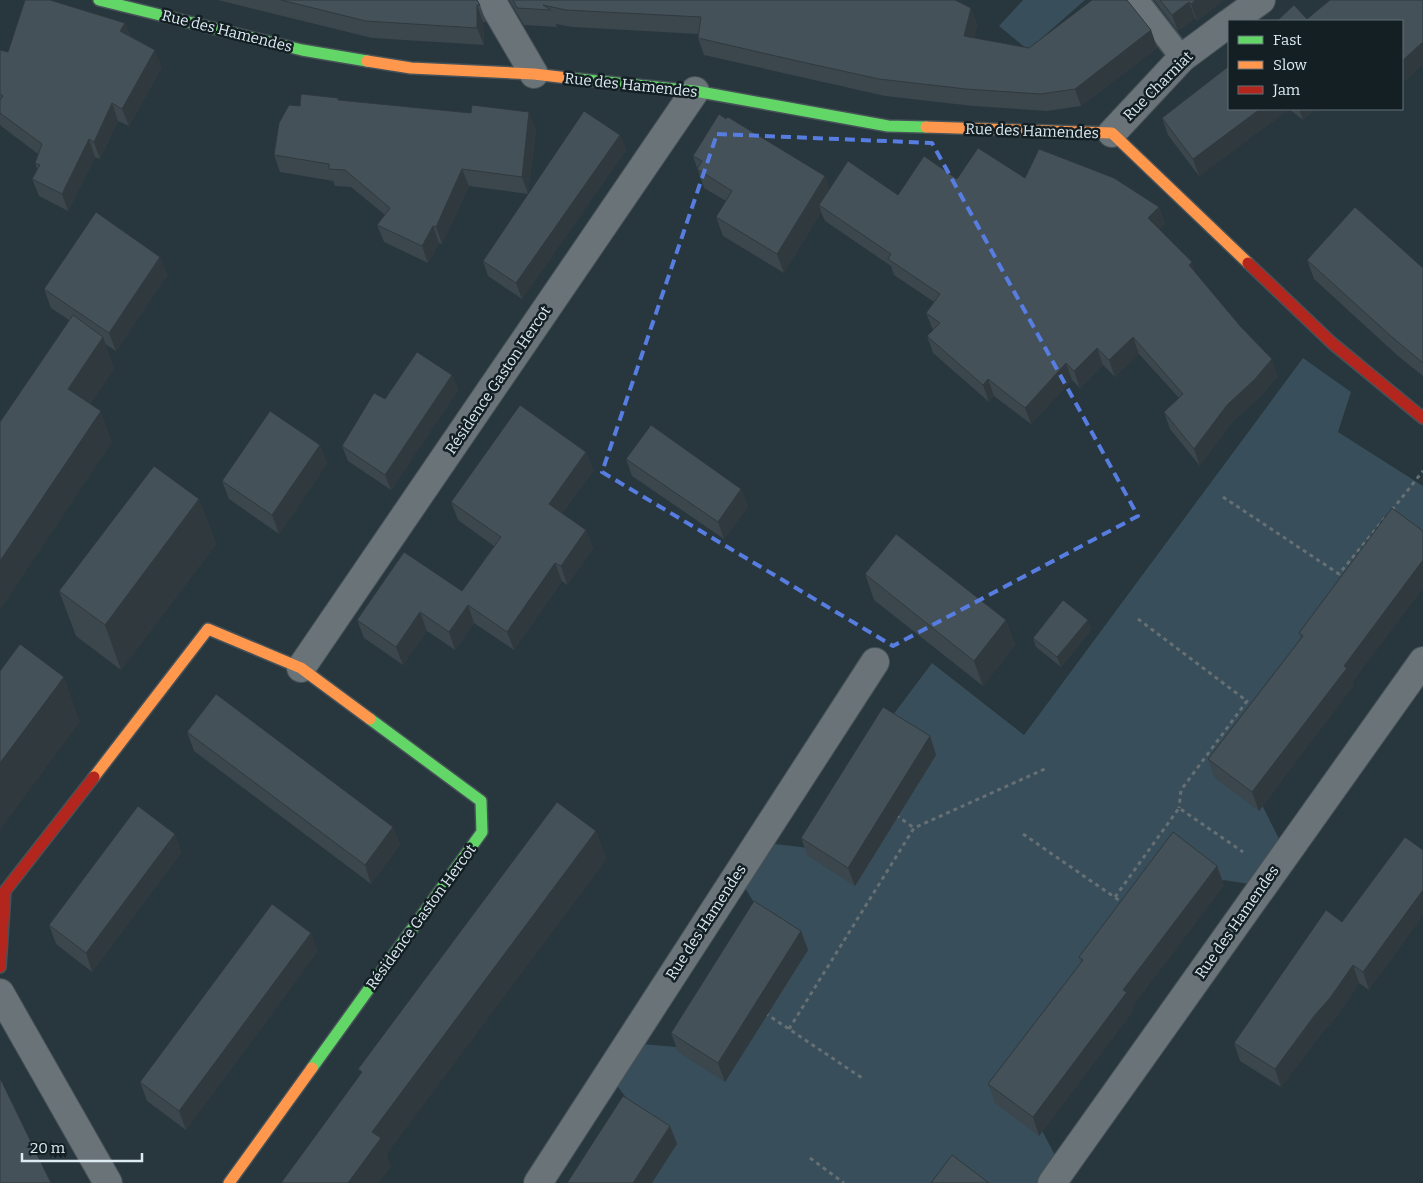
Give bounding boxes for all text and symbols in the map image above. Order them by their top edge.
street label: Rue des Hamendes [160,6,294,56]
legend [1228,20,1403,110]
text: Fast [1273,31,1302,49]
street label: Rue Charniat [1120,47,1197,124]
text: Slow [1273,56,1308,74]
street label: Rue des Hamendes [564,69,698,101]
text: Jam [1272,81,1301,99]
street label: Rue des Hamendes [965,120,1099,142]
street label: Résidence Gaston Hercot [442,302,555,458]
street label: Résidence Gaston Hercot [362,841,480,993]
street label: Rue des Hamendes [662,861,750,983]
street label: Rue des Hamendes [1191,862,1283,982]
scale bar [22,1130,142,1162]
text: 20 m [30,1139,66,1157]

